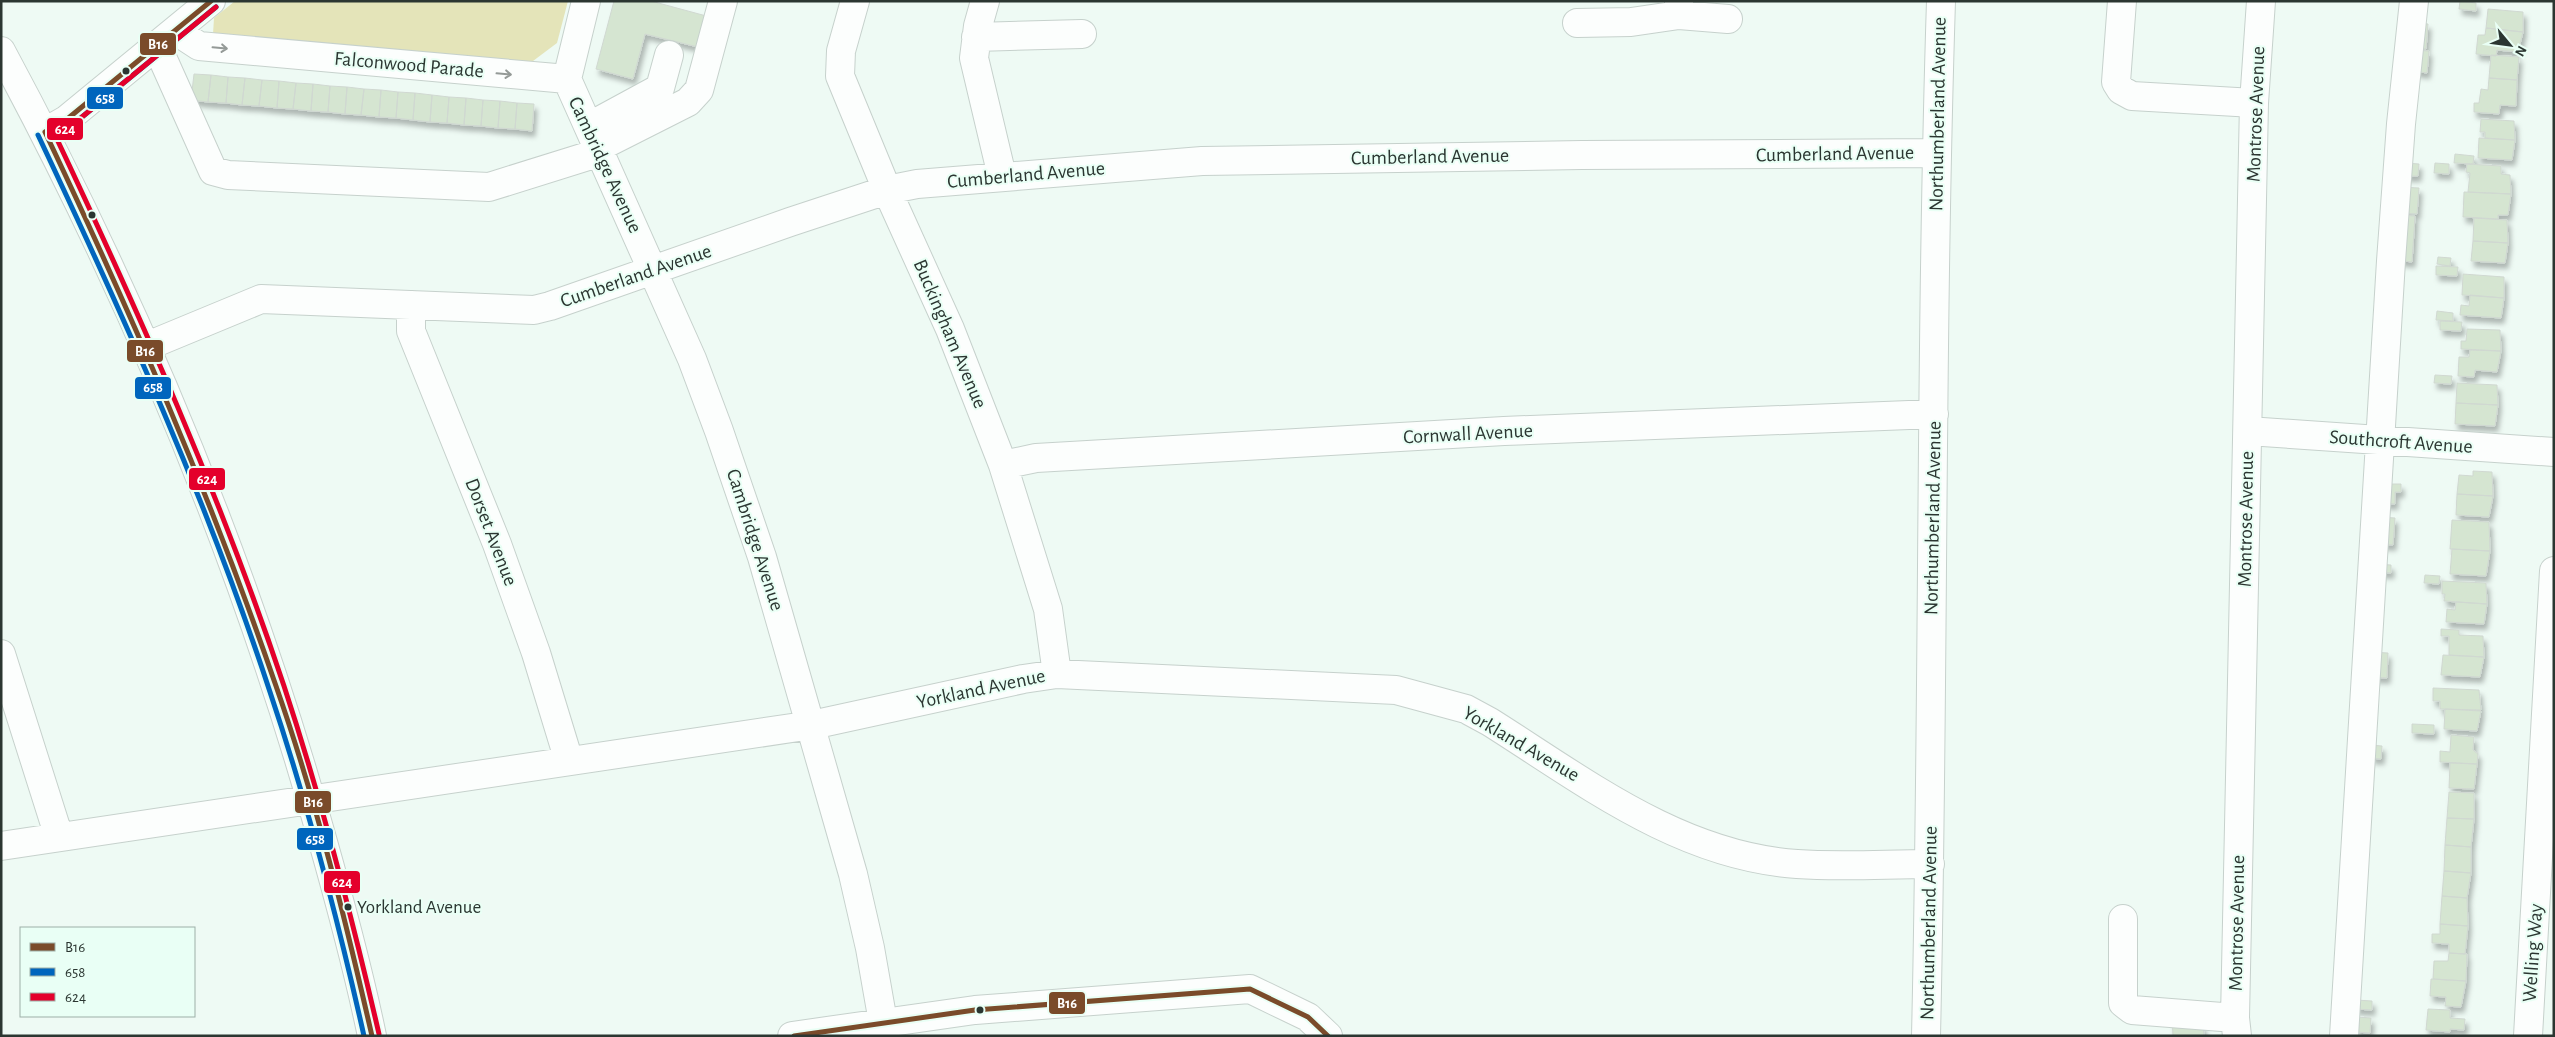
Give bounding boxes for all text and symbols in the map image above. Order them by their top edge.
street label: Northumberland Avenue [1926,17,1950,211]
north arrow [2485,20,2535,70]
line badge: B16 [139,32,177,56]
text: B16 [148,38,168,52]
one-way arrow [212,43,228,53]
text: N [2512,43,2529,58]
street label: Montrose Avenue [2244,46,2268,182]
street label: Falconwood Parade [333,49,485,81]
unlabelled marker [121,66,131,76]
one-way arrow [496,69,512,78]
line badge: 658 [86,86,124,110]
text: 658 [95,92,115,106]
street label: Cambridge Avenue [565,94,645,236]
line badge: 624 [46,117,84,141]
text: 624 [55,123,75,137]
street label: Cumberland Avenue [1756,143,1914,165]
street label: Cumberland Avenue [1351,146,1509,168]
street label: Cumberland Avenue [946,158,1106,192]
unlabelled marker [87,210,97,220]
street label: Cumberland Avenue [558,241,714,311]
street label: Buckingham Avenue [910,257,990,411]
line badge: B16 [126,339,164,363]
text: B16 [135,345,155,359]
line badge: 658 [134,376,172,400]
text: 658 [143,381,163,395]
street label: Cornwall Avenue [1403,421,1533,447]
street label: Northumberland Avenue [1921,421,1945,615]
street label: Southcroft Avenue [2329,427,2473,457]
street label: Montrose Avenue [2235,451,2257,587]
line badge: 624 [188,467,226,491]
street label: Cambridge Avenue [723,467,787,613]
text: 624 [197,473,217,487]
street label: Dorset Avenue [461,475,521,589]
street label: Yorkland Avenue [915,666,1047,712]
street label: Yorkland Avenue [1459,703,1583,785]
line badge: B16 [294,790,332,814]
text: B16 [303,796,323,810]
street label: Northumberland Avenue [1917,826,1941,1020]
line badge: 658 [296,827,334,851]
text: 658 [305,833,325,847]
street label: Montrose Avenue [2226,855,2248,991]
line badge: 624 [323,870,361,894]
text: 624 [332,876,352,890]
place label: Yorkland Avenue [357,898,481,917]
marker: Yorkland Avenue [343,902,353,912]
street label: Welling Way [2520,903,2546,1003]
legend [20,927,195,1017]
text: B16 [65,940,85,955]
text: 658 [65,965,85,980]
text: 624 [65,990,86,1005]
line badge: B16 [1048,991,1086,1015]
text: B16 [1057,997,1077,1011]
unlabelled marker [975,1005,985,1015]

